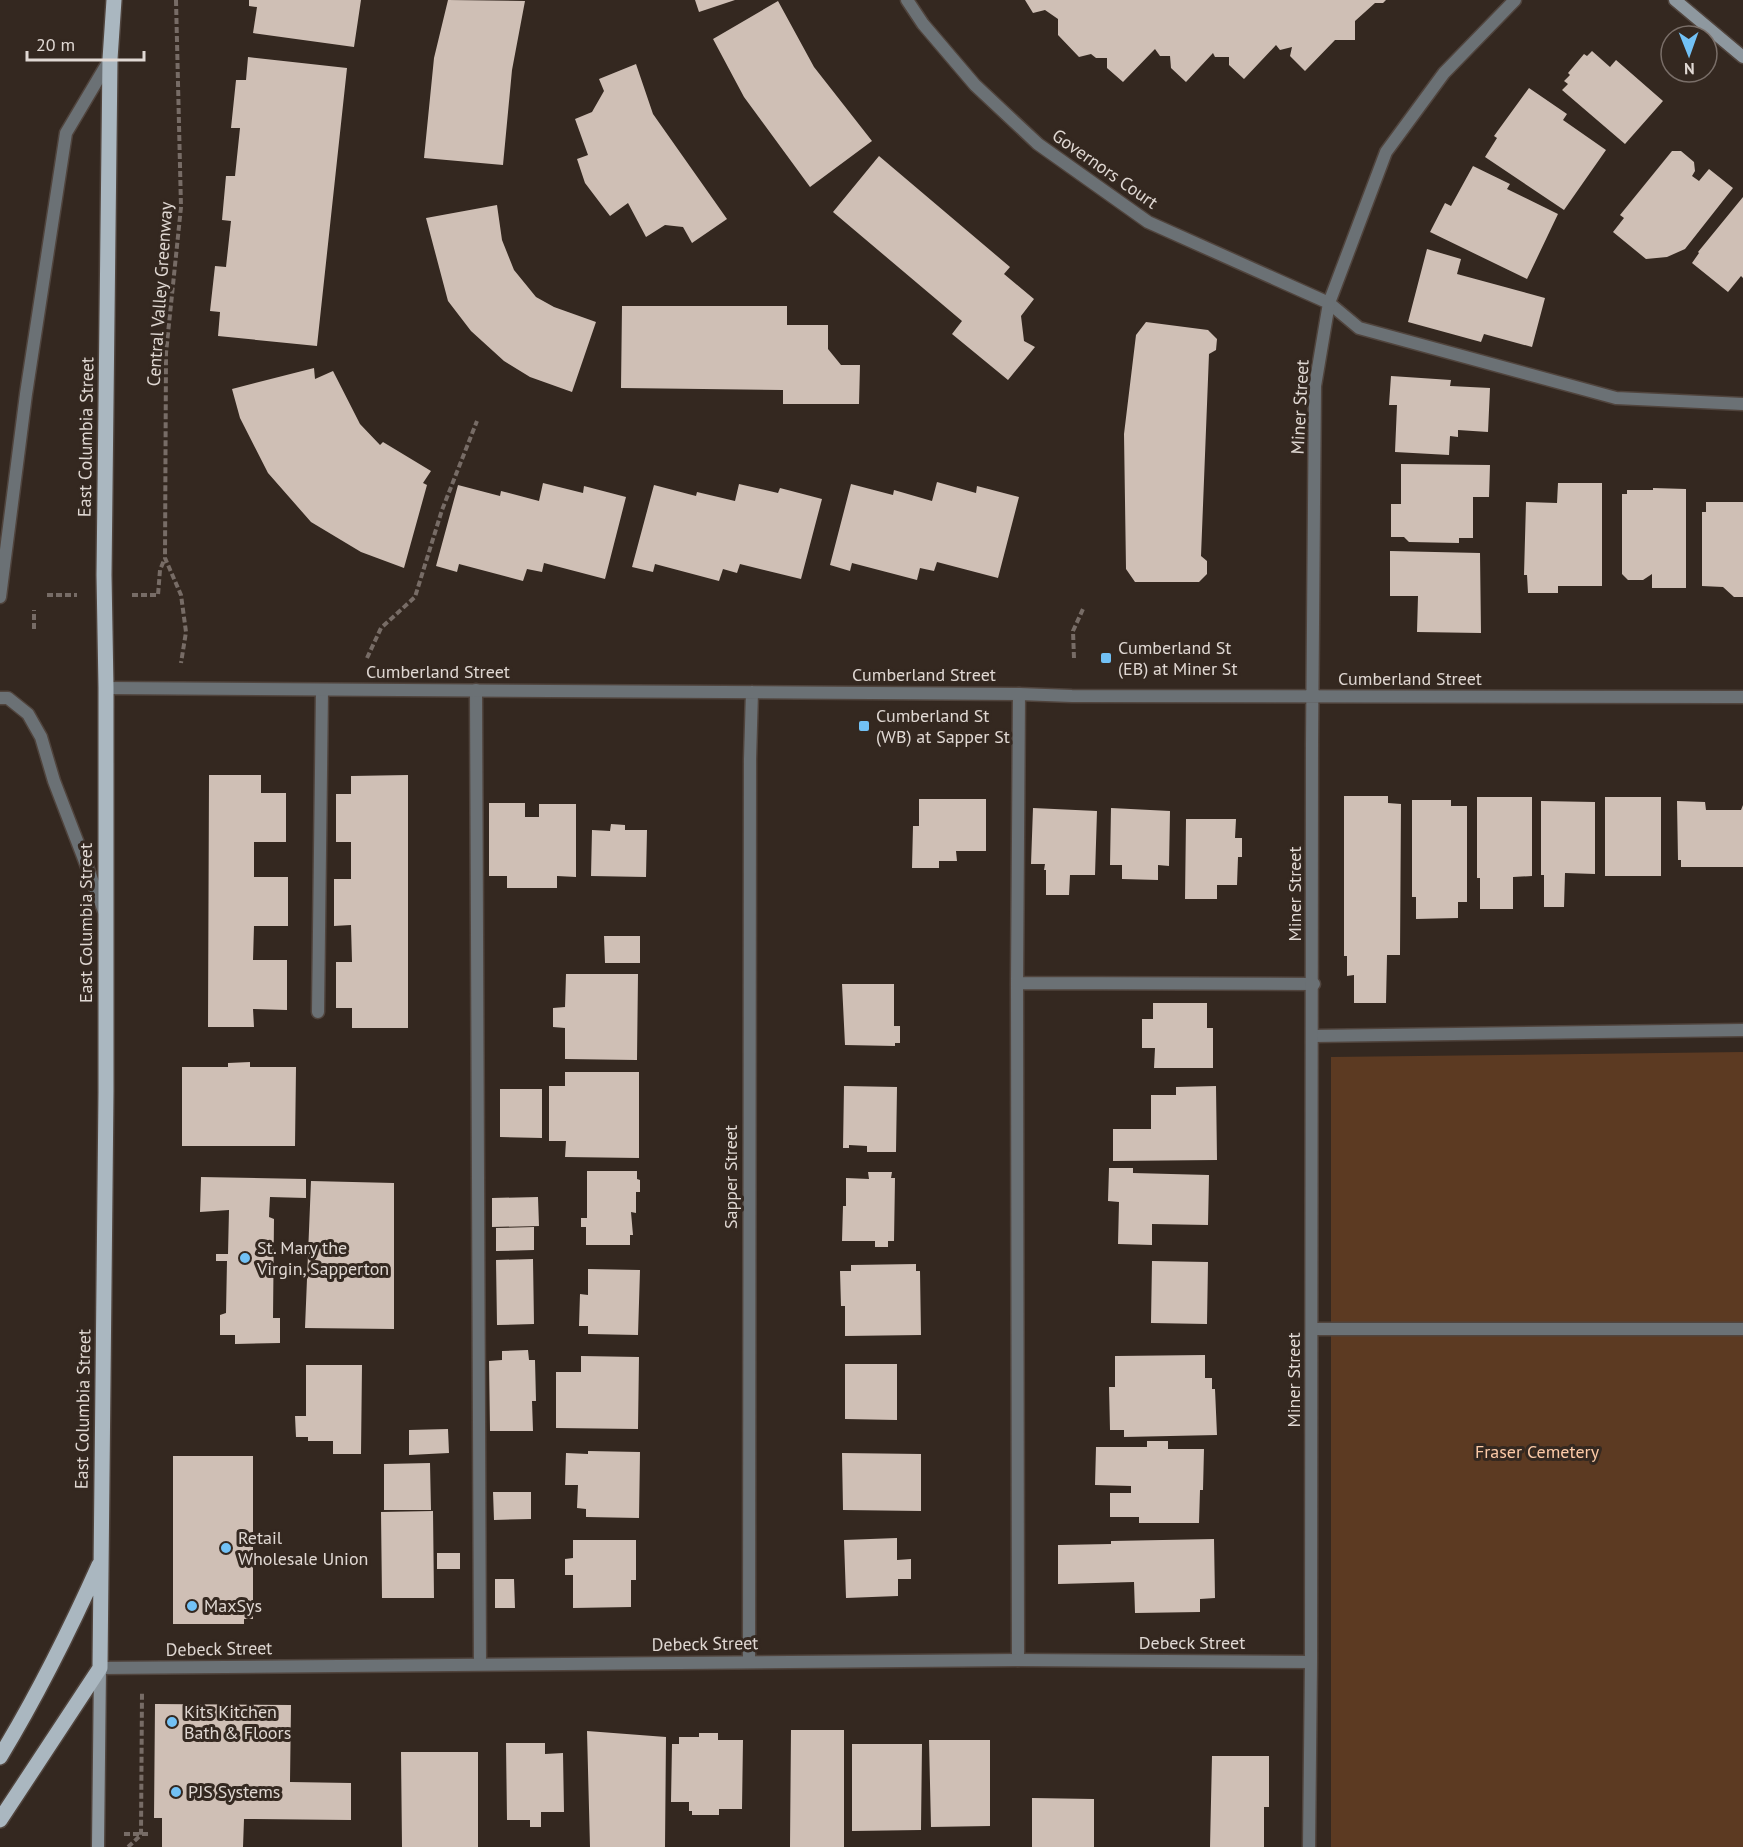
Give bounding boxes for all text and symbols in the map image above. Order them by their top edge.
scale bar [27,24,144,62]
north arrow [1659,24,1719,84]
text: 20 m [36,33,75,56]
text: N [1684,59,1695,79]
street label: Governors Court [1048,124,1163,214]
street label: Central Valley Greenway [142,200,177,387]
street label: East Columbia Street [73,357,98,517]
street label: Miner Street [1286,359,1313,455]
place label: Cumberland St (EB) at Miner St [1118,636,1238,680]
marker: Cumberland St (EB) at Miner St [1099,651,1113,665]
street label: Cumberland Street [366,660,510,683]
street label: Cumberland Street [852,663,996,686]
street label: Cumberland Street [1338,667,1482,690]
place label: Cumberland St (WB) at Sapper St [876,704,1010,748]
marker: Cumberland St (WB) at Sapper St [857,719,871,733]
street label: East Columbia Street [74,843,97,1003]
street label: Miner Street [1283,847,1306,941]
street label: Sapper Street [719,1125,742,1229]
place label: St. Mary the Virgin, Sapperton [256,1236,389,1280]
marker: St. Mary the Virgin, Sapperton [238,1251,252,1265]
street label: East Columbia Street [70,1329,95,1489]
street label: Miner Street [1282,1333,1305,1427]
park label: Fraser Cemetery [1475,1440,1600,1463]
place label: Retail Wholesale Union [238,1526,368,1570]
marker: Retail Wholesale Union [219,1541,233,1555]
place label: MaxSys [204,1594,262,1617]
marker: MaxSys [185,1599,199,1613]
street label: Debeck Street [652,1631,758,1656]
street label: Debeck Street [1139,1631,1245,1654]
street label: Debeck Street [166,1636,272,1661]
place label: Kits Kitchen Bath & Floors [184,1700,291,1744]
marker: Kits Kitchen Bath & Floors [165,1715,179,1729]
place label: PJS Systems [188,1780,280,1803]
marker: PJS Systems [169,1785,183,1799]

